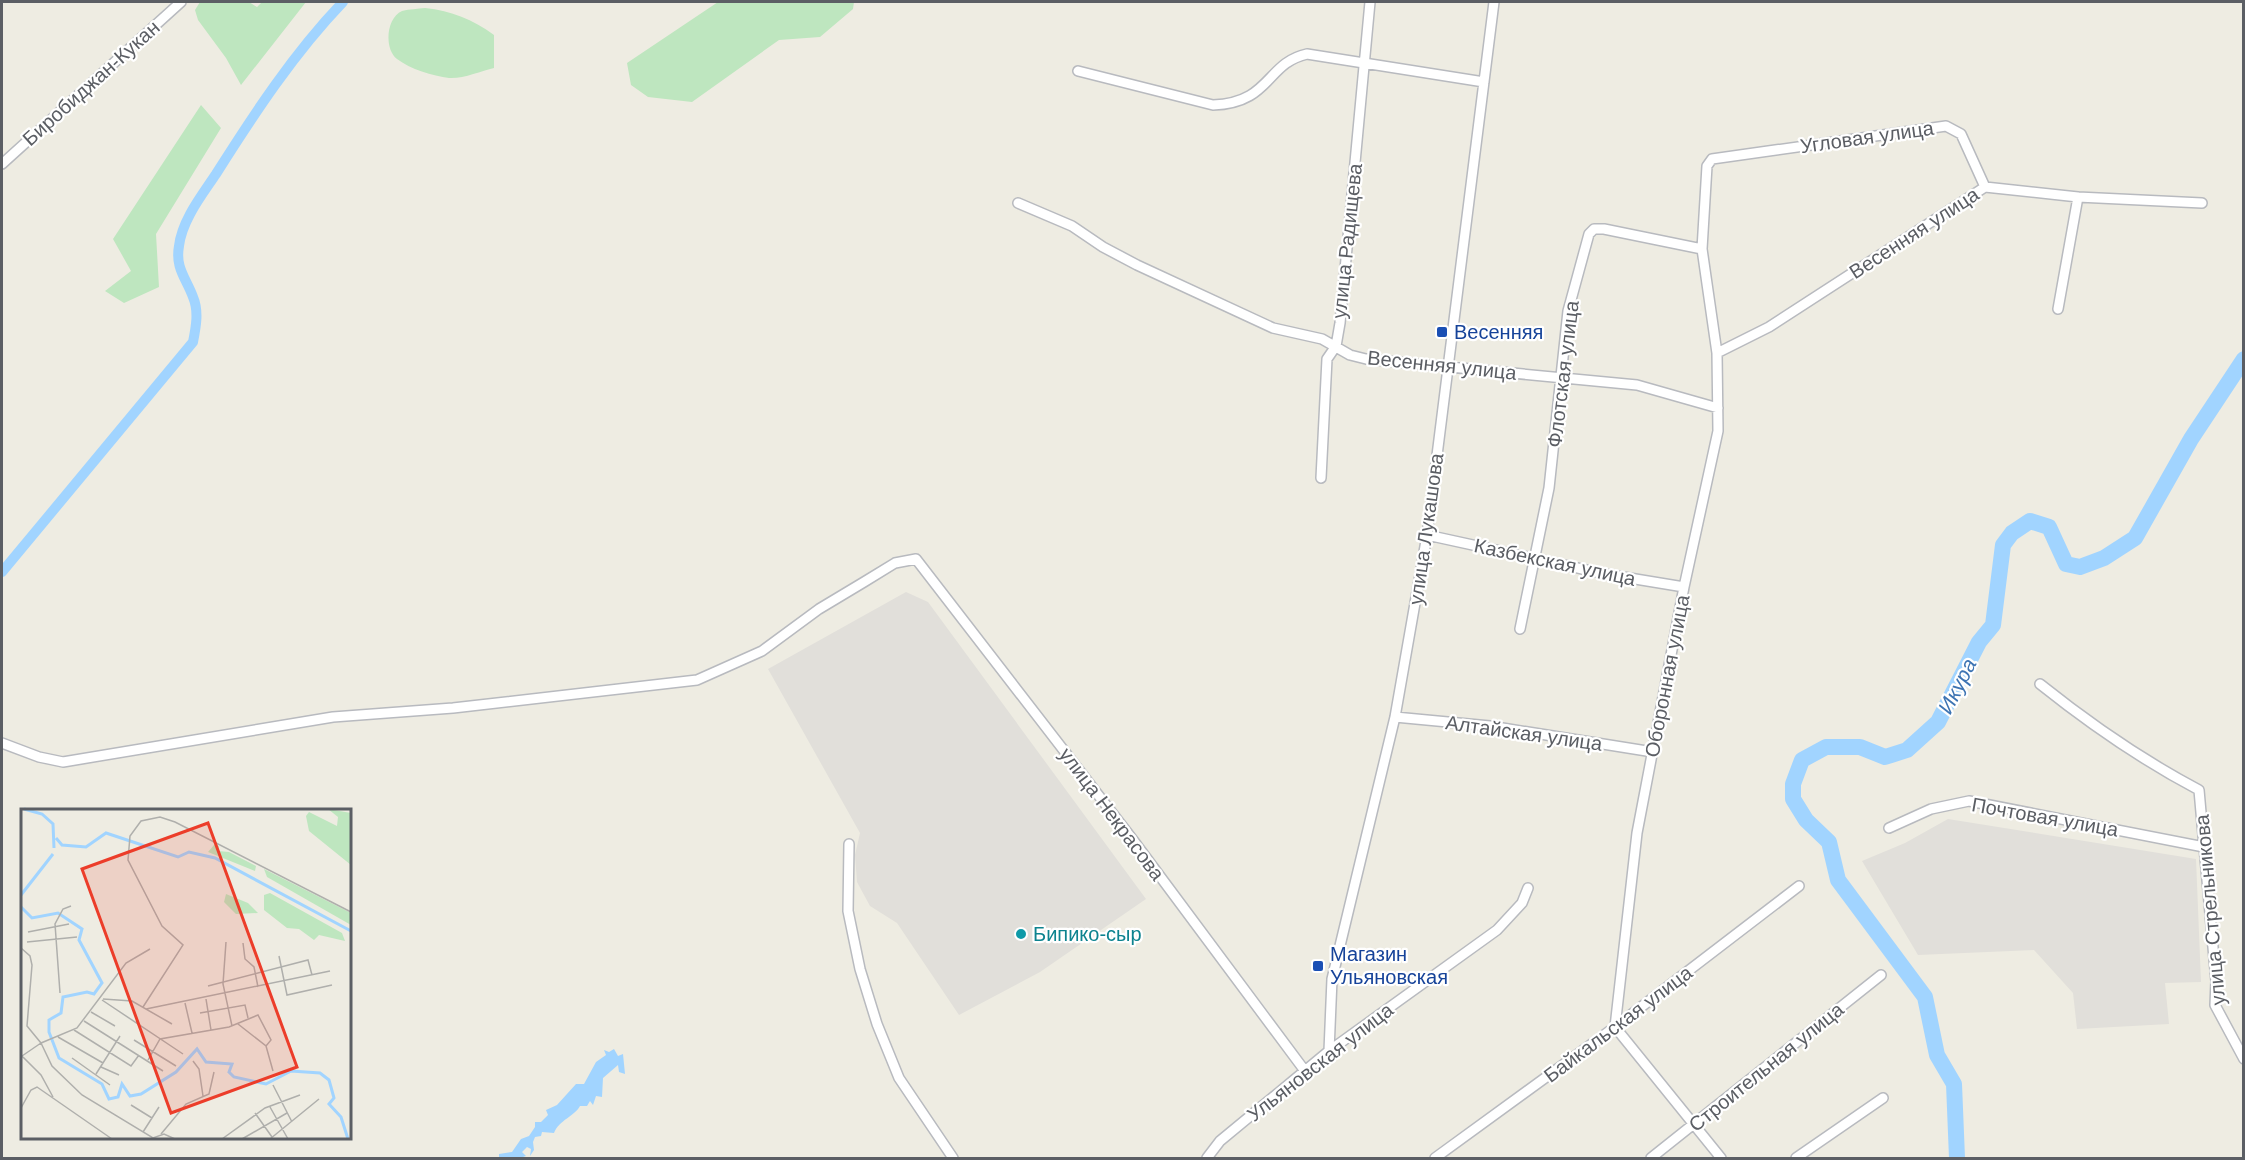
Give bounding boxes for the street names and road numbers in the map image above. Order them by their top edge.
street label: Биробиджан-Кукан [18,16,164,150]
street label: Угловая улица [1799,117,1936,157]
street label: улица Радищева [1328,161,1366,320]
street label: Весенняя улица [1845,182,1984,283]
street label: Флотская улица [1543,298,1583,449]
street label: Весенняя улица [1366,346,1519,384]
street label: улица Лукашова [1404,451,1448,606]
street label: Казбекская улица [1472,534,1639,590]
street label: Оборонная улица [1640,592,1694,759]
street label: Алтайская улица [1444,711,1605,755]
street label: улица Некрасова [1055,743,1169,885]
street label: Почтовая улица [1970,793,2121,841]
street label: улица Стрельникова [2191,813,2229,1006]
street label: Байкальская улица [1540,961,1697,1087]
street label: Строительная улица [1684,997,1848,1136]
street label: Ульяновская улица [1243,998,1398,1126]

